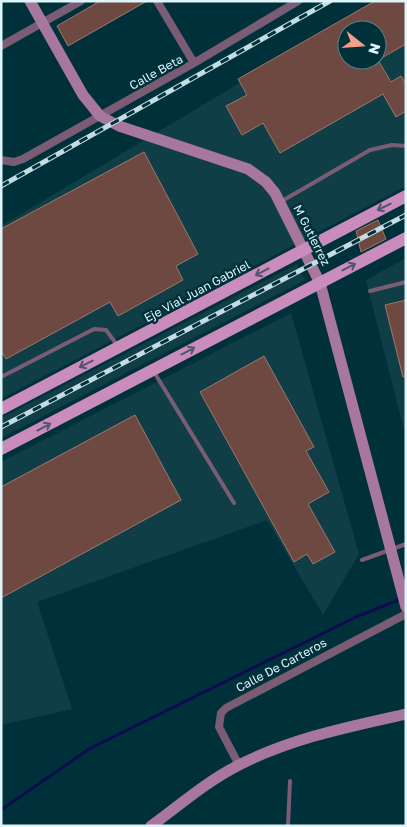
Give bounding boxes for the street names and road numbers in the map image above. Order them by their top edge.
street label: Calle Beta [127,51,185,93]
street label: M Gutierrez [290,202,334,268]
street label: Eje Vial Juan Gabriel [141,257,253,325]
street label: Calle De Carteros [233,635,329,695]

